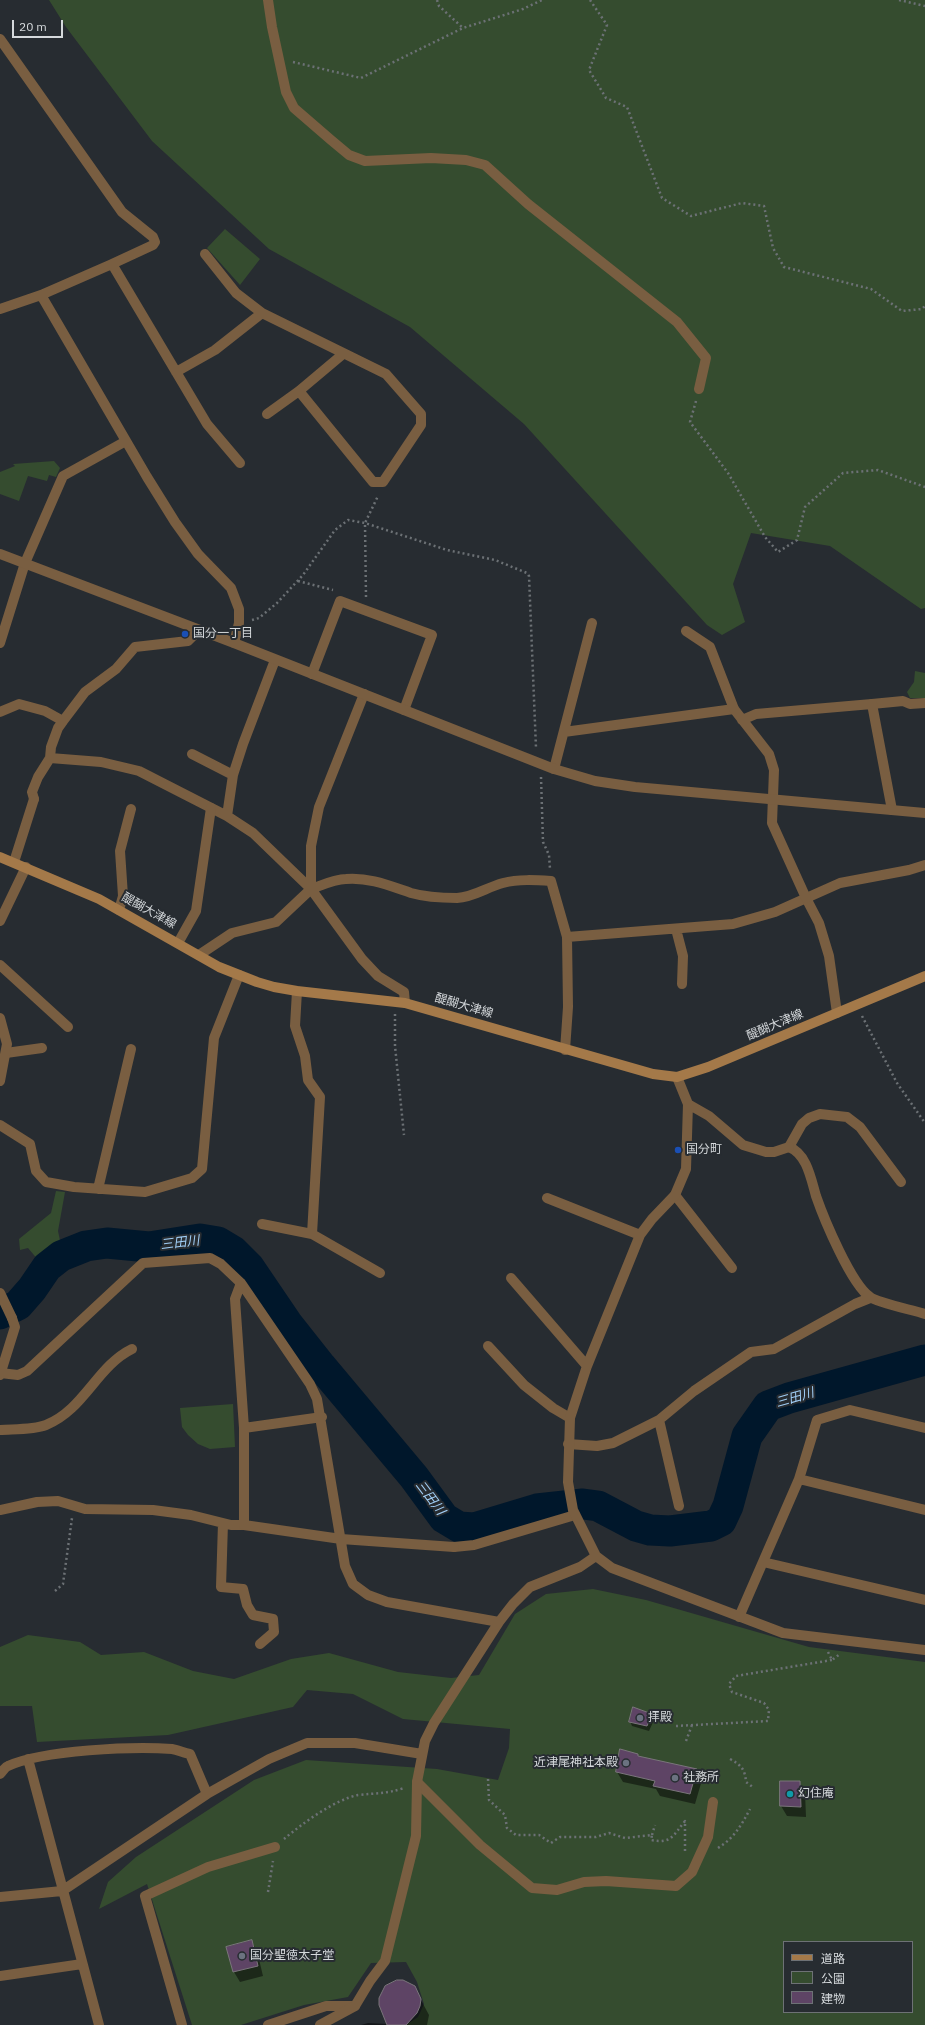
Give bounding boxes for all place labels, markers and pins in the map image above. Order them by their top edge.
place label: 国分一丁目 [193,627,253,641]
marker: 国分一丁目 [180,629,190,639]
place label: 国分町 [686,1143,722,1157]
marker: 国分町 [673,1145,683,1155]
place label: 拝殿 [648,1711,672,1725]
marker: 拝殿 [635,1713,645,1723]
place label: 近津尾神社本殿 [534,1756,618,1770]
marker: 近津尾神社本殿 [621,1758,631,1768]
place label: 社務所 [683,1771,719,1785]
marker: 社務所 [670,1773,680,1783]
place label: 幻住庵 [798,1787,834,1801]
marker: 幻住庵 [785,1789,795,1799]
place label: 国分聖徳太子堂 [250,1949,334,1963]
marker: 国分聖徳太子堂 [237,1951,247,1961]

